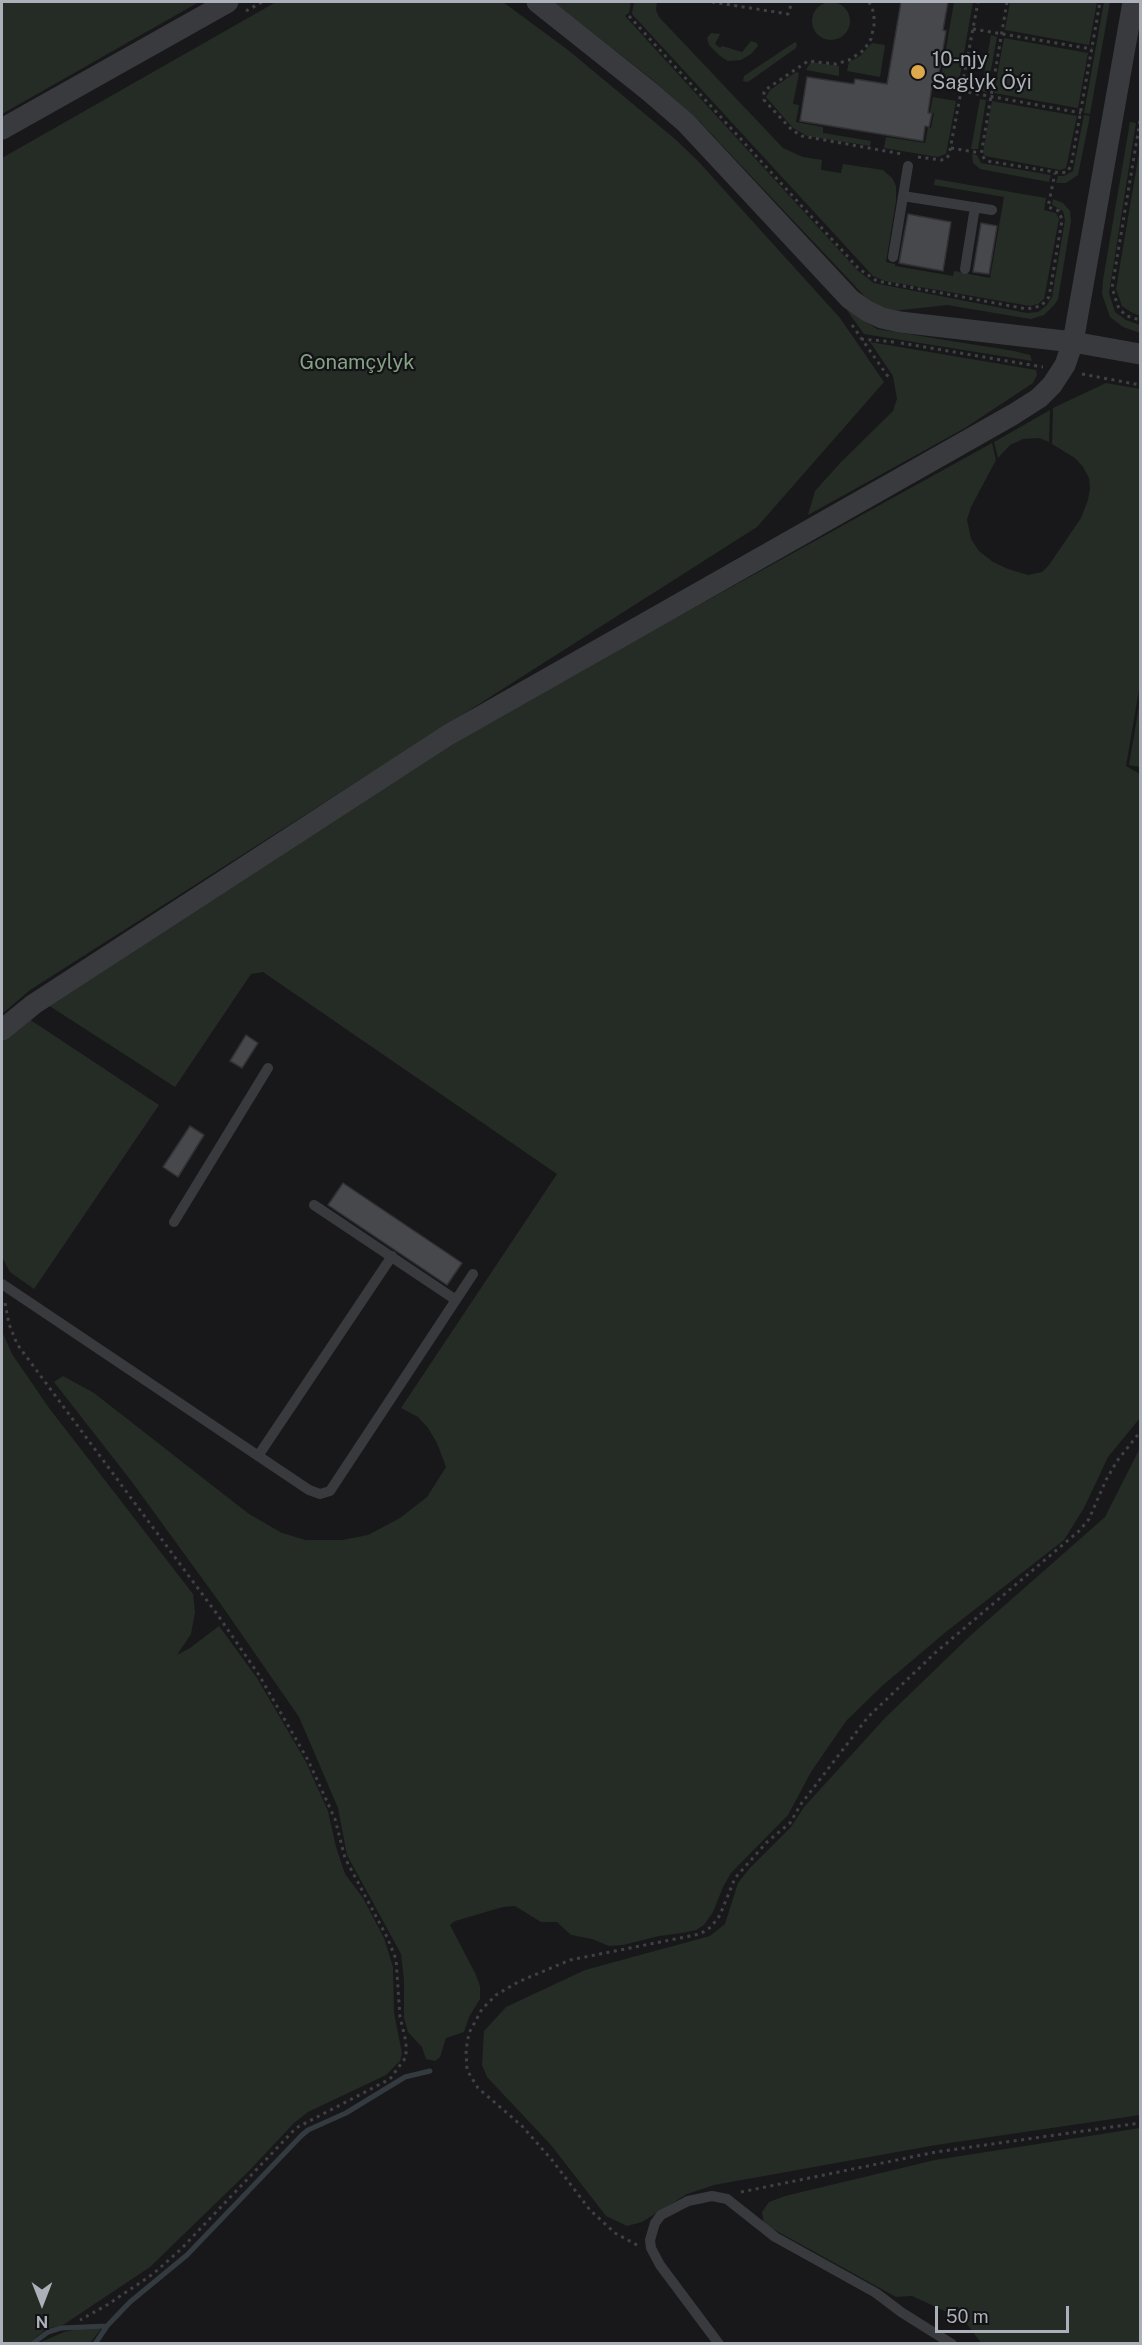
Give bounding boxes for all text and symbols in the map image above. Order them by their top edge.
place label: 10-njy Saglyk Öýi [932,48,1032,95]
marker: 10-njy Saglyk Öýi [909,63,927,81]
park label: Gonamçylyk [300,351,414,375]
north arrow [12,2273,72,2333]
scale bar [938,2294,1072,2332]
text: 50 m [946,2306,989,2327]
text: N [36,2312,48,2331]

